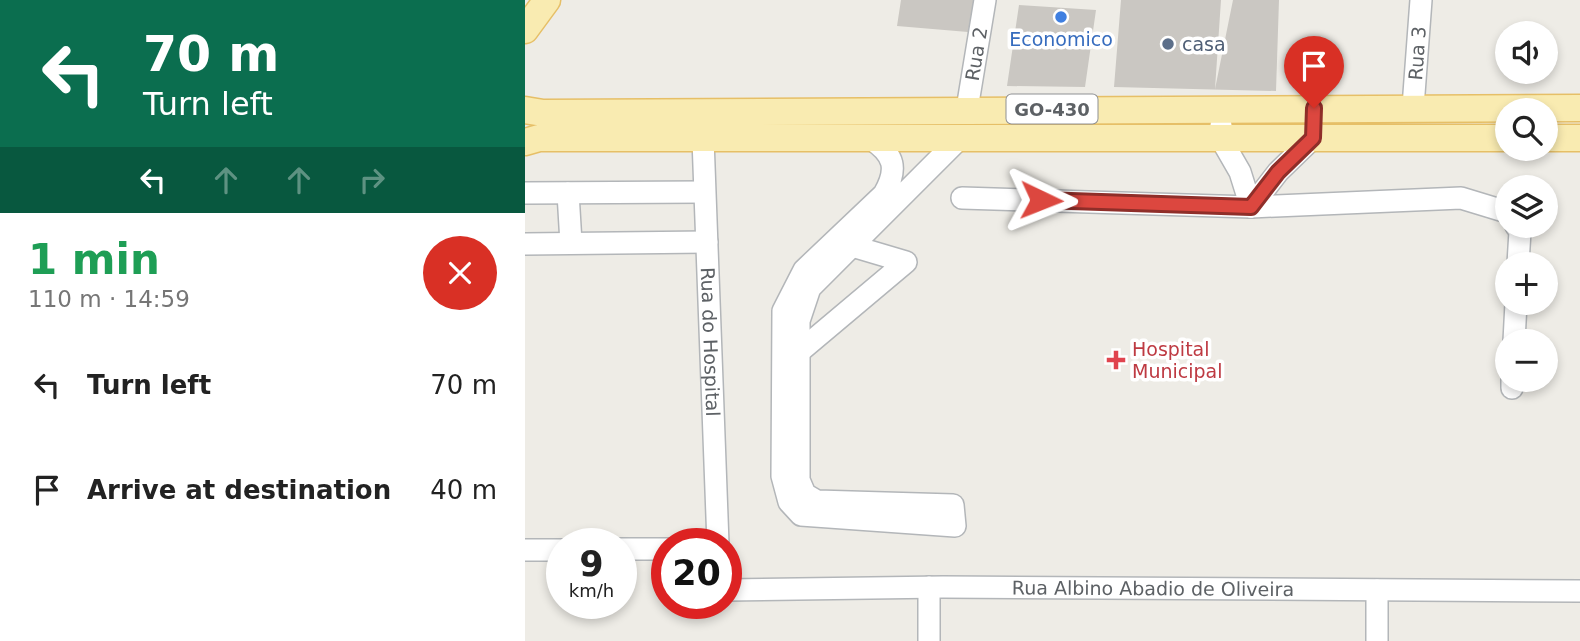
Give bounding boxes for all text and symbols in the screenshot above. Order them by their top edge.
marker: Economico [1053,9,1069,25]
map controls [1495,21,1558,392]
button: sound [1495,21,1558,84]
street label: Rua 2 [961,25,991,82]
street label: Rua 3 [1404,25,1430,81]
text: 70 m [143,26,279,83]
icon: left [28,28,119,119]
place label: Economico [1009,28,1113,50]
place label: casa [1182,33,1226,55]
marker: casa [1160,36,1176,52]
pin [1284,36,1344,108]
icon: arrive [1295,47,1333,85]
text: Turn left [143,85,273,123]
road number: GO-430 [1007,94,1097,124]
button: search [1495,98,1558,161]
icon: left [134,161,172,199]
icon: ahead [207,161,245,199]
icon: ahead [280,161,318,199]
icon: right [353,161,391,199]
position arrow [1004,163,1078,237]
button: layers [1495,175,1558,238]
text: 1 min [28,235,160,284]
button: close [423,236,497,310]
button: + [1495,252,1558,315]
street label: Rua do Hospital [697,267,724,417]
text: 110 m · 14:59 [28,286,190,312]
button: − [1495,329,1558,392]
place label: Hospital Municipal [1132,338,1222,382]
marker: Hospital Municipal [1106,350,1126,370]
icon: left [28,366,66,404]
text: Turn left [87,370,211,400]
text: 70 m [430,370,497,400]
icon: arrive [28,471,66,509]
text: Arrive at destination [87,475,391,505]
text: 40 m [430,475,497,505]
speed limit sign: 20 [651,528,742,619]
text: 9 [579,544,604,584]
street label: Rua Albino Abadio de Oliveira [1012,576,1294,600]
text: km/h [569,580,614,601]

